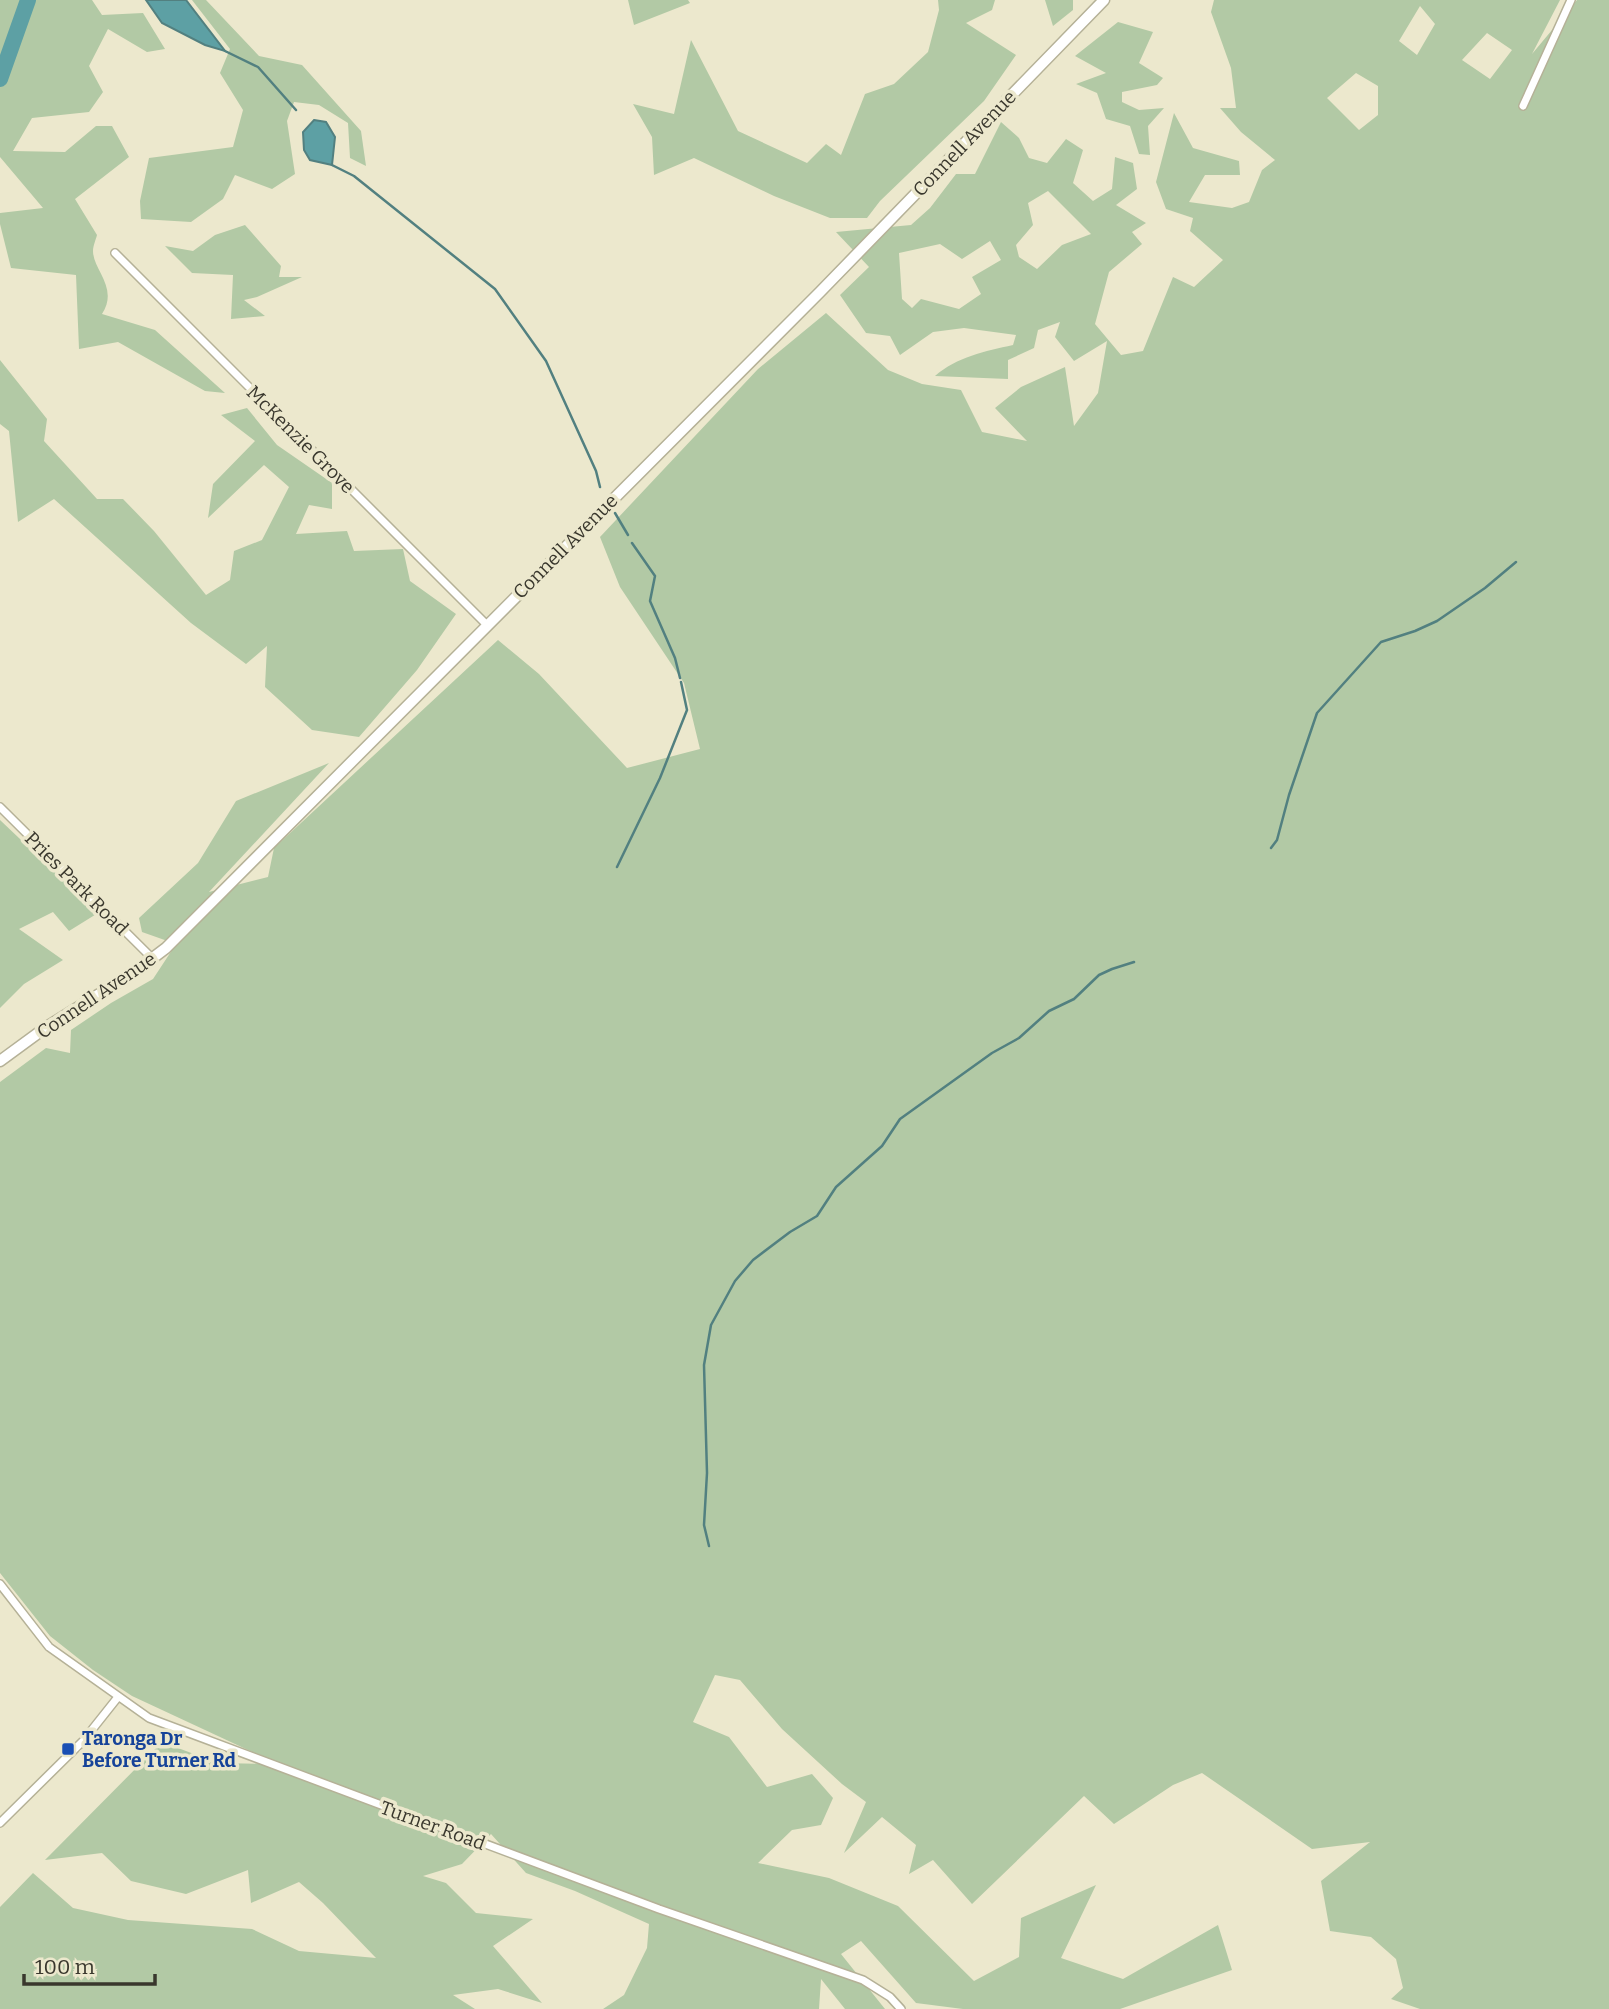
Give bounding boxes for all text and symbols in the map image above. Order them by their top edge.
street label: Connell Avenue [908,85,1021,201]
street label: McKenzie Grove [242,381,359,498]
street label: Connell Avenue [508,489,623,604]
street label: Pries Park Road [20,827,133,940]
street label: Connell Avenue [32,947,160,1044]
place label: Taronga Dr Before Turner Rd [82,1727,237,1772]
marker: Taronga Dr Before Turner Rd [60,1741,76,1757]
street label: Turner Road [377,1796,488,1855]
scale bar [24,1942,156,1986]
text: 100 m [35,1954,95,1980]

